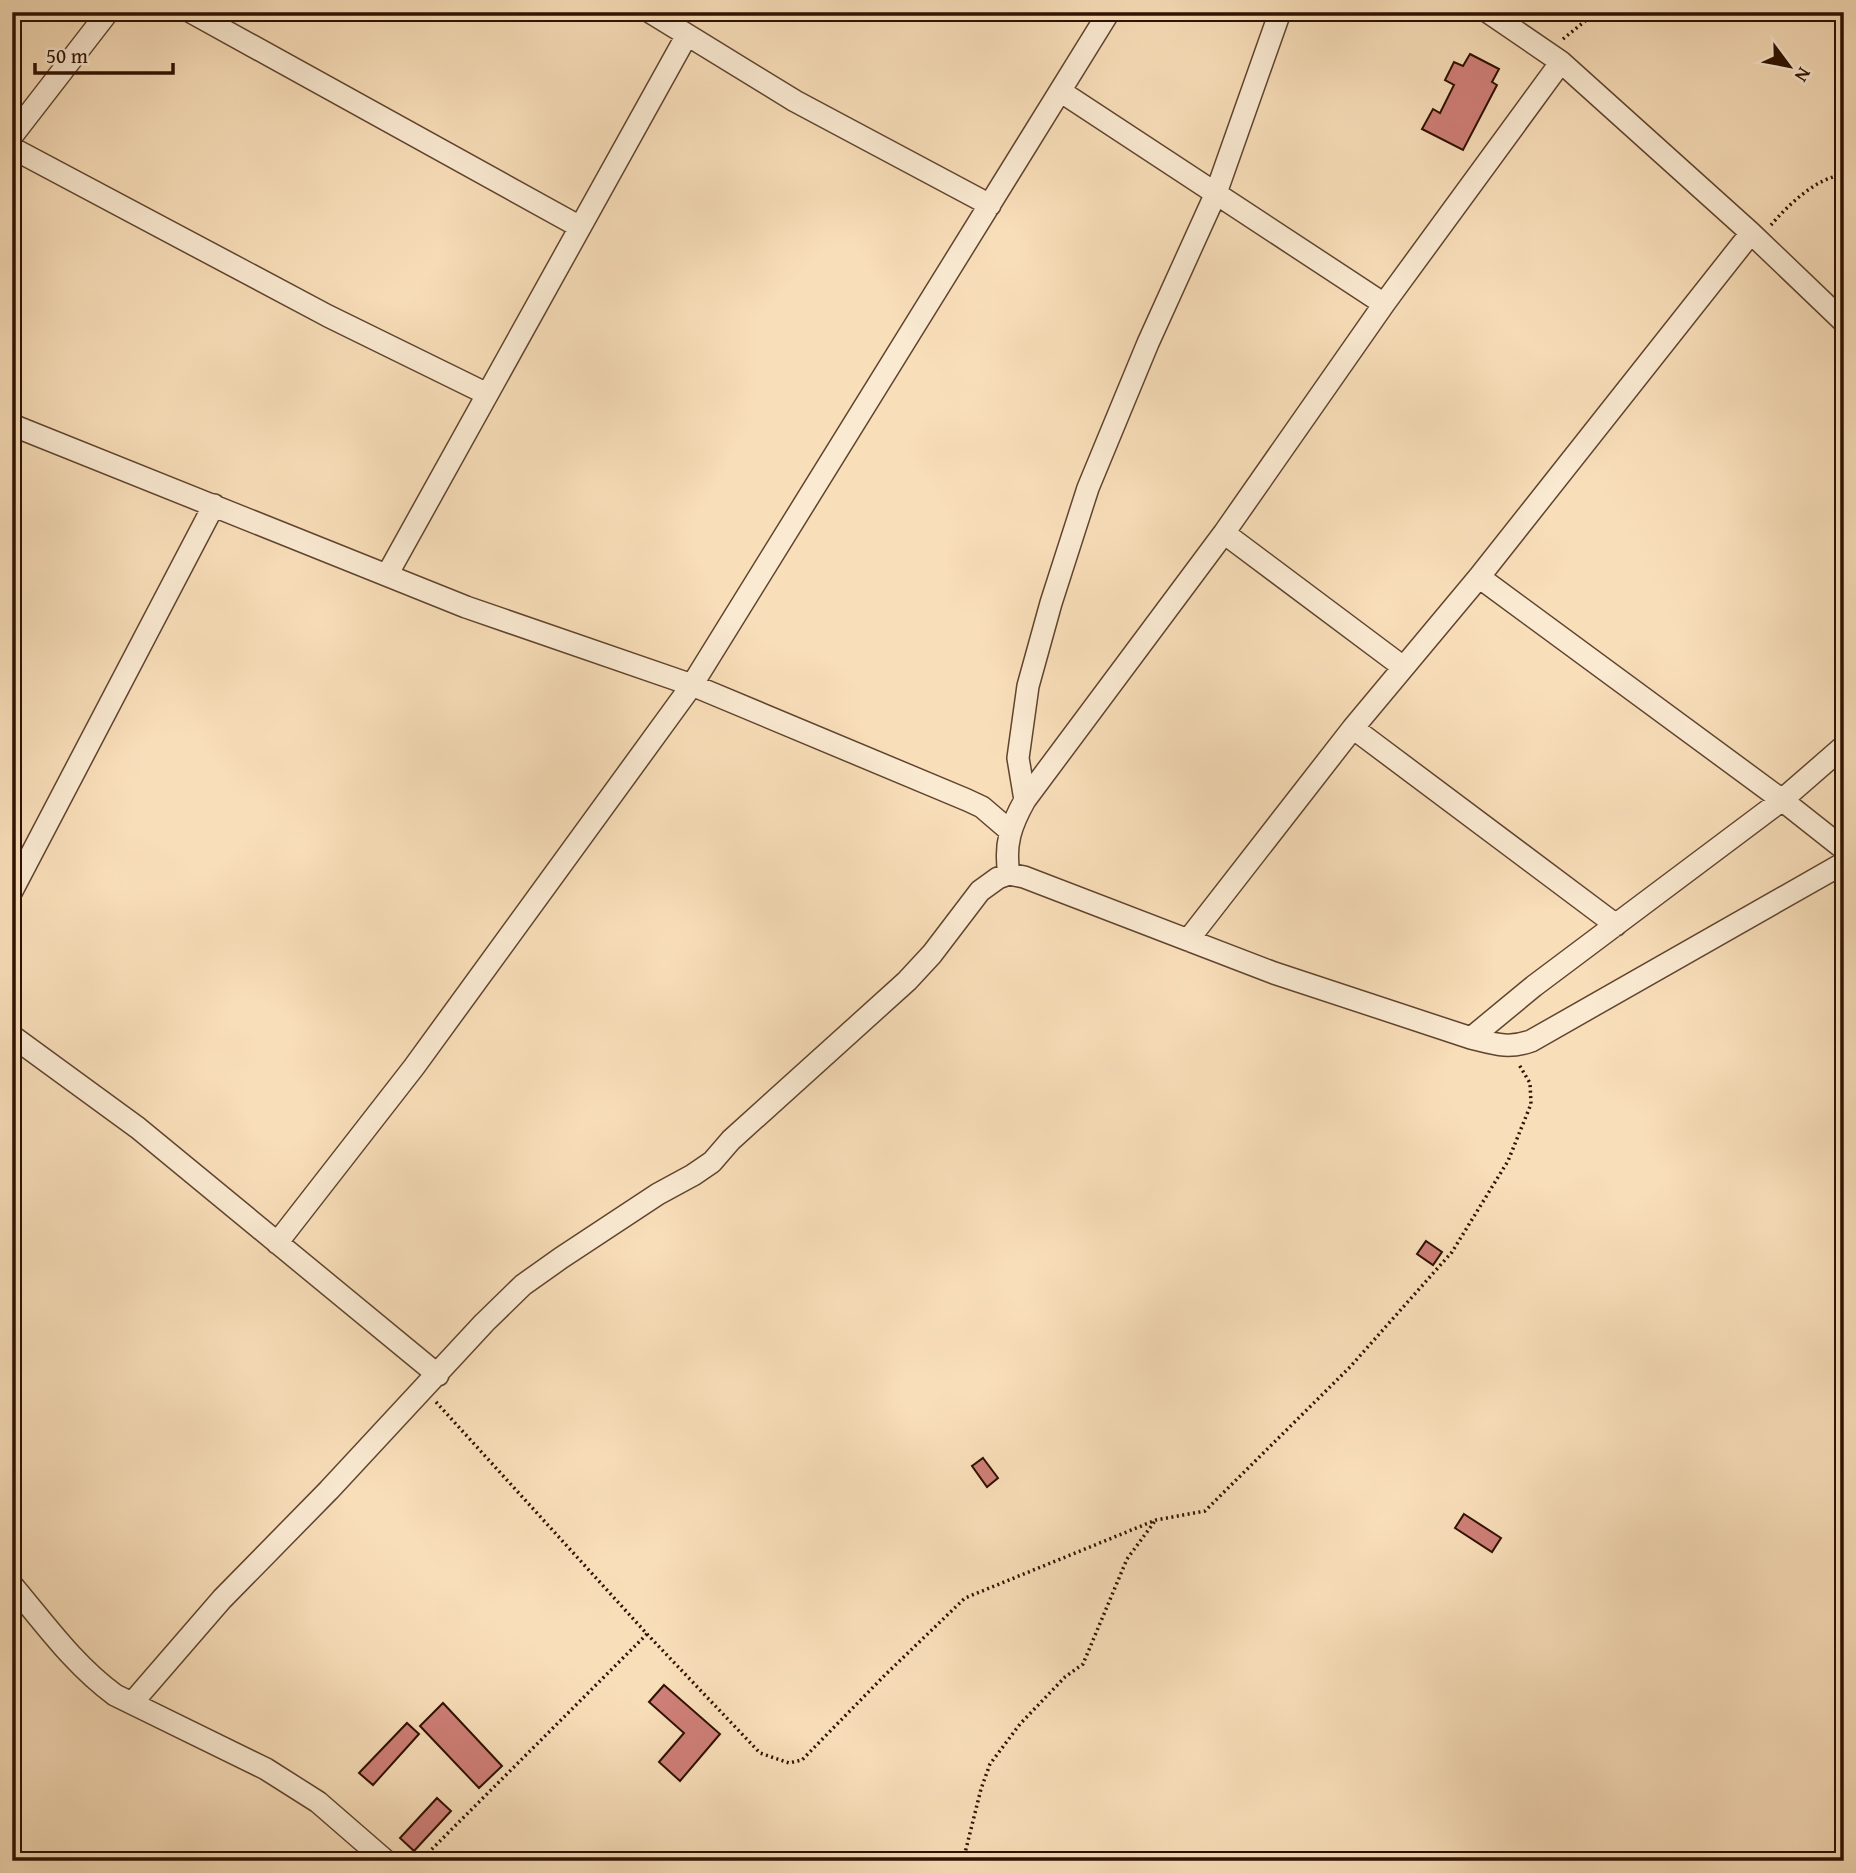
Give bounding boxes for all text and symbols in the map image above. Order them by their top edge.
scale bar [35,32,173,76]
north arrow [1755,32,1825,102]
text: 50 m [46,40,88,71]
text: N [1788,62,1819,88]

